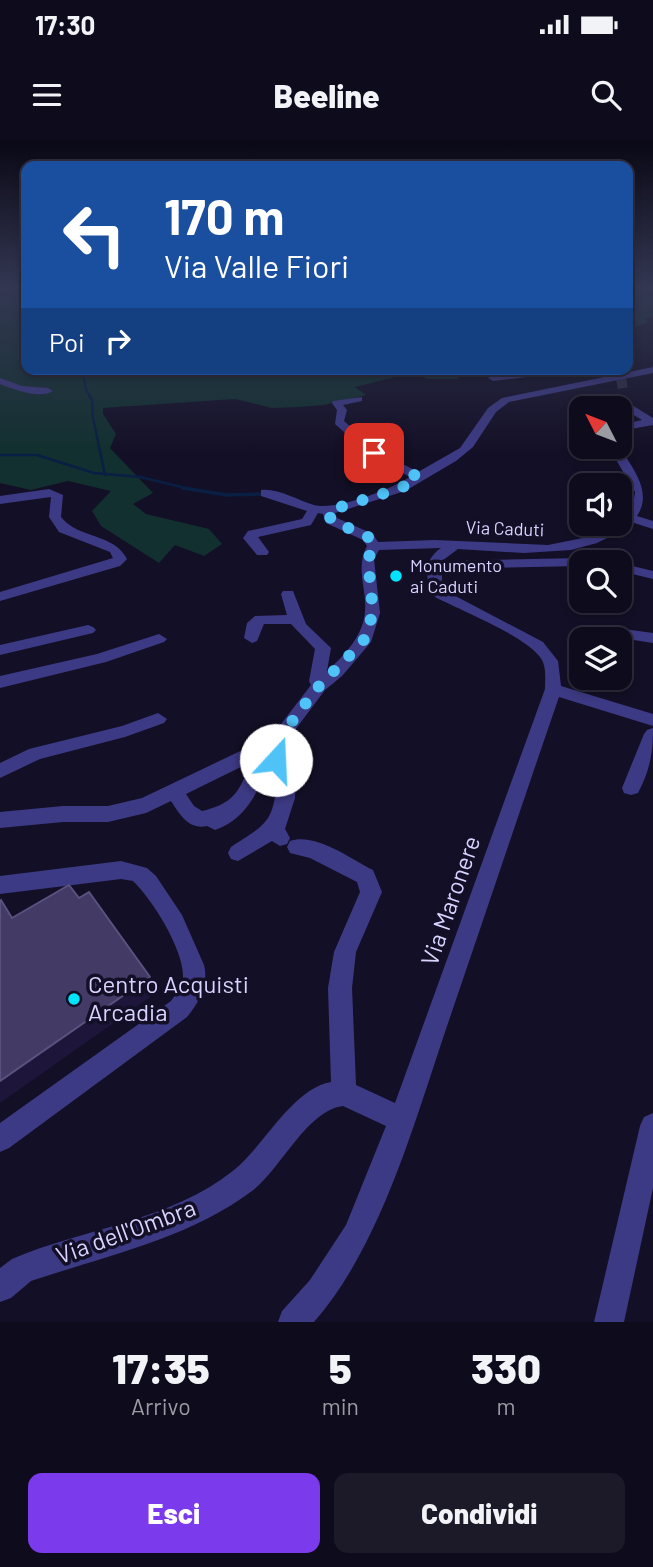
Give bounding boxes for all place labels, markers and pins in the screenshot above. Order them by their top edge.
pin [344,423,404,483]
place label: Monumento ai Caduti [410,554,502,597]
marker: Monumento ai Caduti [388,568,404,584]
place label: Centro Acquisti Arcadia [88,969,249,1026]
marker: Centro Acquisti Arcadia [66,991,82,1007]

